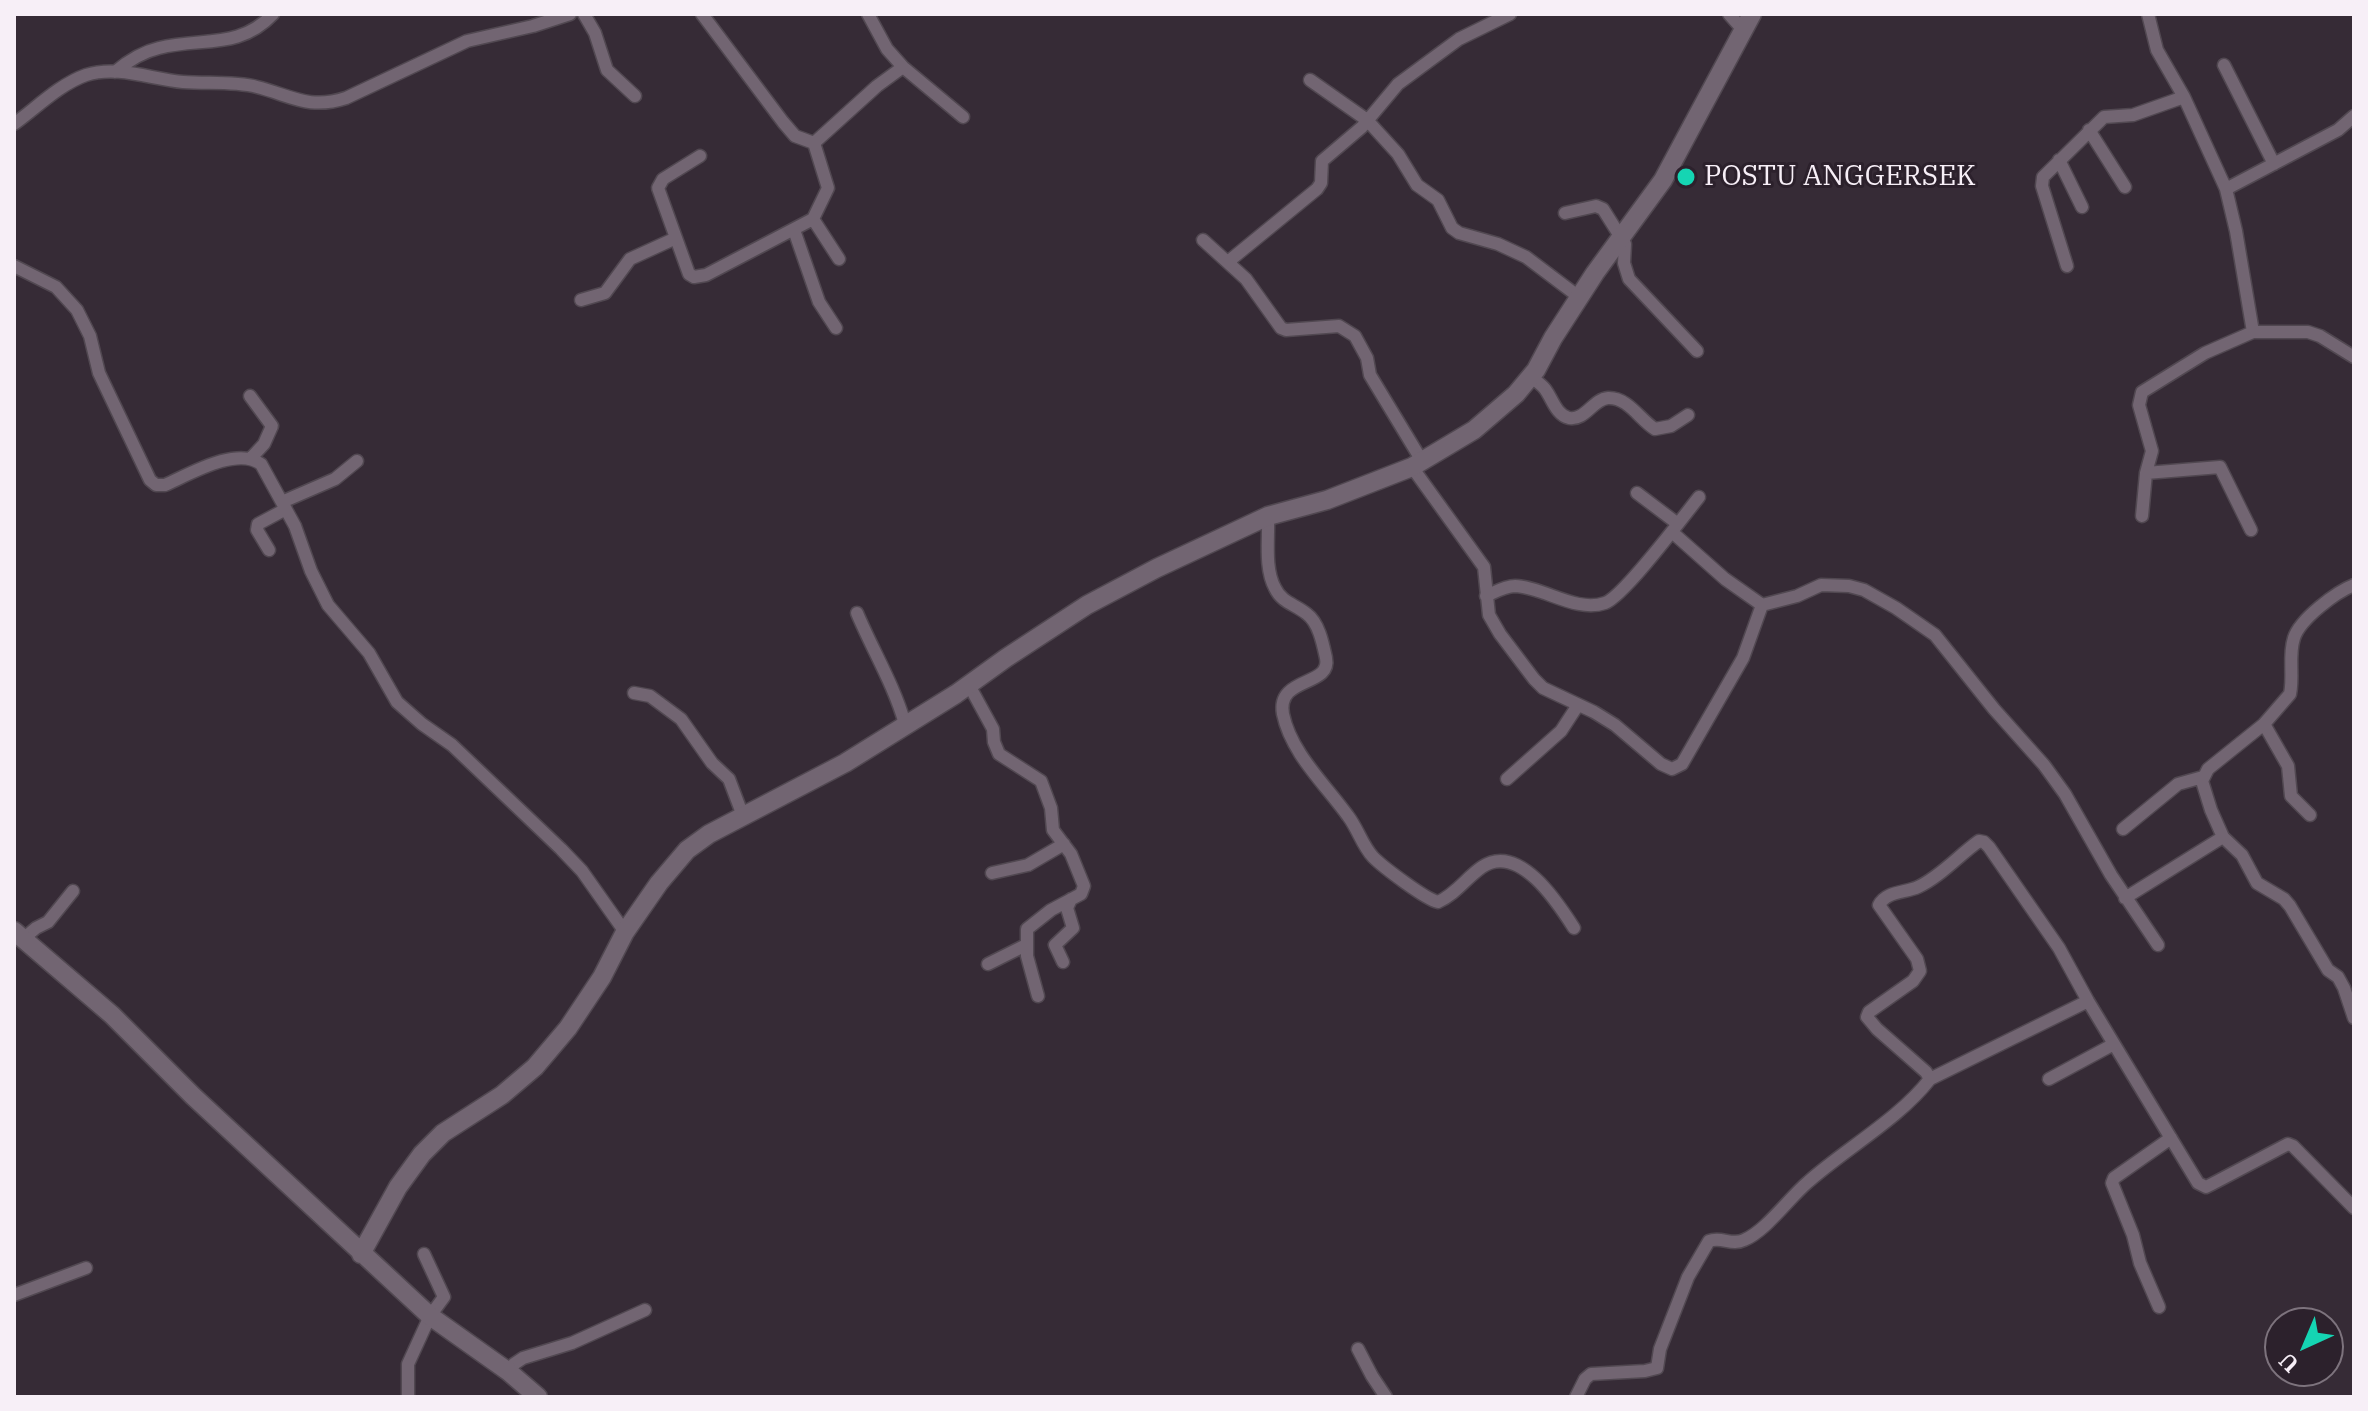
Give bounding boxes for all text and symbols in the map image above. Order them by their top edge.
place label: POSTU ANGGERSEK [1704,160,1976,194]
marker: POSTU ANGGERSEK [1675,166,1697,188]
north arrow [2264,1307,2344,1387]
text: U [2272,1347,2305,1379]

